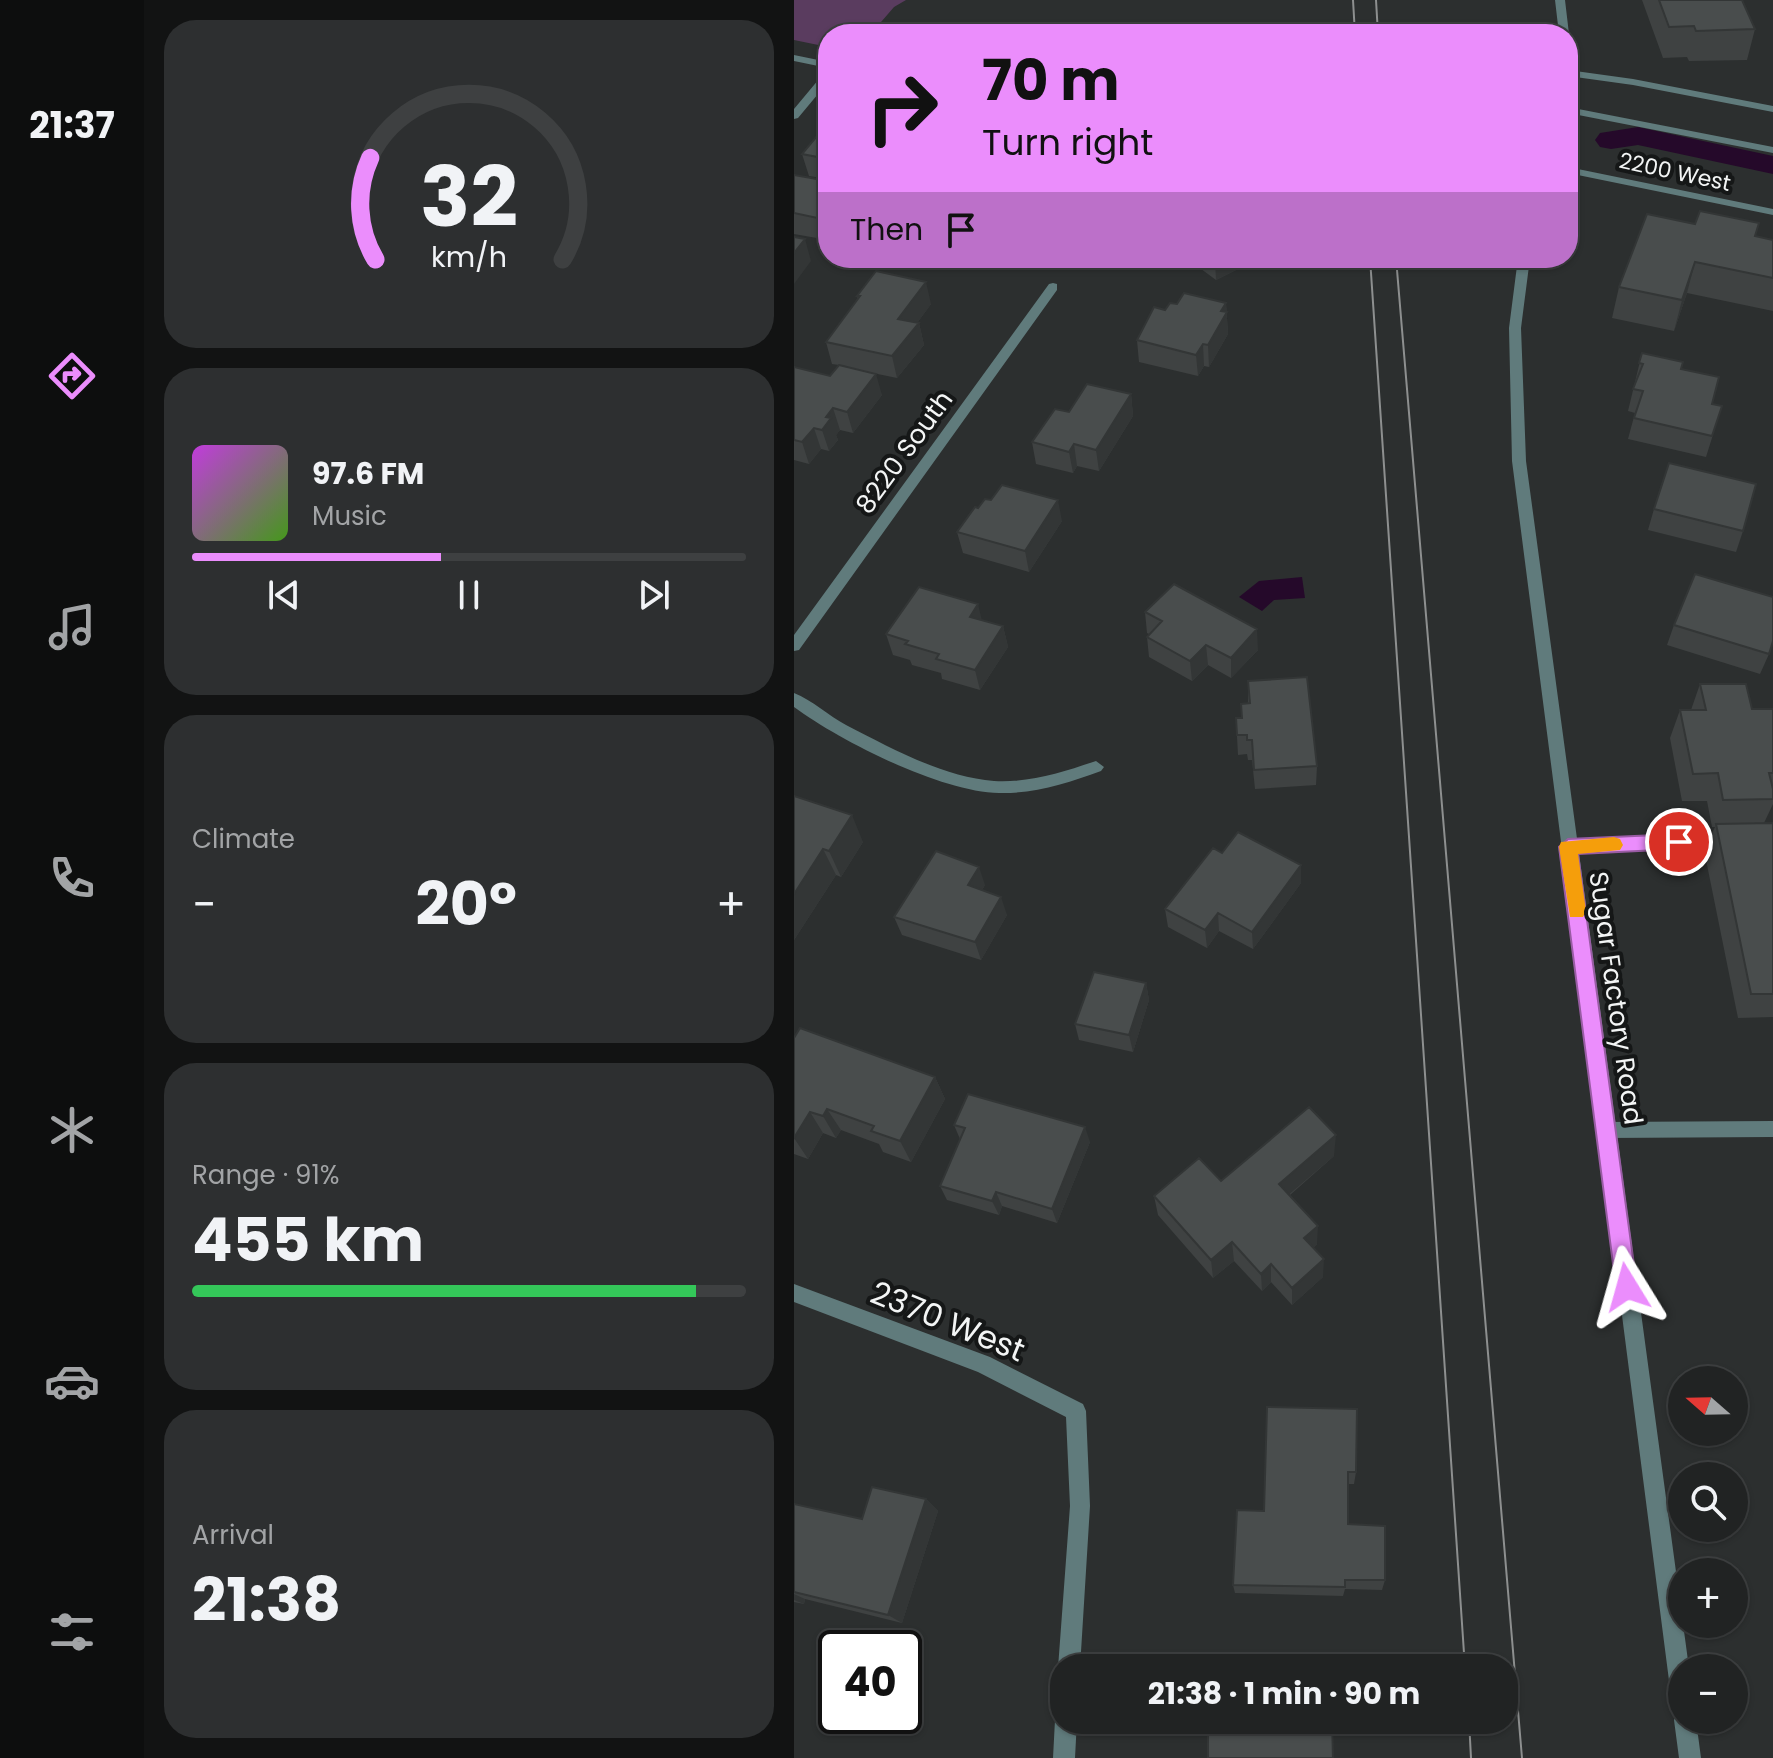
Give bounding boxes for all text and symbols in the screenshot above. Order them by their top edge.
text: 70 m [982,41,1120,120]
icon: right [850,56,954,160]
text: 21:37 [29,100,115,151]
text: Turn right [982,117,1153,168]
text: 32 [420,138,518,254]
street label: 2200 West [1616,145,1734,199]
text: Then [850,208,923,251]
icon: arrive [939,208,983,252]
text: km/h [431,237,507,277]
icon: directions [44,348,100,404]
street label: 8220 South [847,383,961,521]
text: 97.6 FM [312,452,424,495]
text: Music [312,498,387,534]
icon: previous [262,573,306,617]
icon: pause [447,573,491,617]
icon: next [632,573,676,617]
icon: music [44,599,100,655]
pin [1645,808,1713,876]
icon: arrive [1657,820,1701,864]
text: Climate [192,821,295,857]
icon: phone [44,850,100,906]
text: 20° [416,862,517,946]
street label: Sugar Factory Road [1580,869,1652,1127]
text: − [192,874,216,935]
text: + [716,874,746,935]
icon: climate [44,1102,100,1158]
text: Range · 91% [192,1157,340,1193]
text: 455 km [192,1198,424,1282]
position arrow [1585,1245,1669,1329]
street label: 2370 West [864,1270,1032,1372]
icon: car [44,1353,100,1409]
north arrow [1668,1366,1748,1446]
map controls [1668,1366,1748,1734]
button: search [1668,1462,1748,1542]
text: Arrival [192,1517,274,1553]
text: 21:38 [192,1558,341,1642]
button: + [1668,1558,1748,1638]
icon: filters [44,1604,100,1660]
speed limit sign: 40 [818,1630,922,1734]
button: − [1668,1654,1748,1734]
text: 21:38 · 1 min · 90 m [1148,1672,1420,1715]

